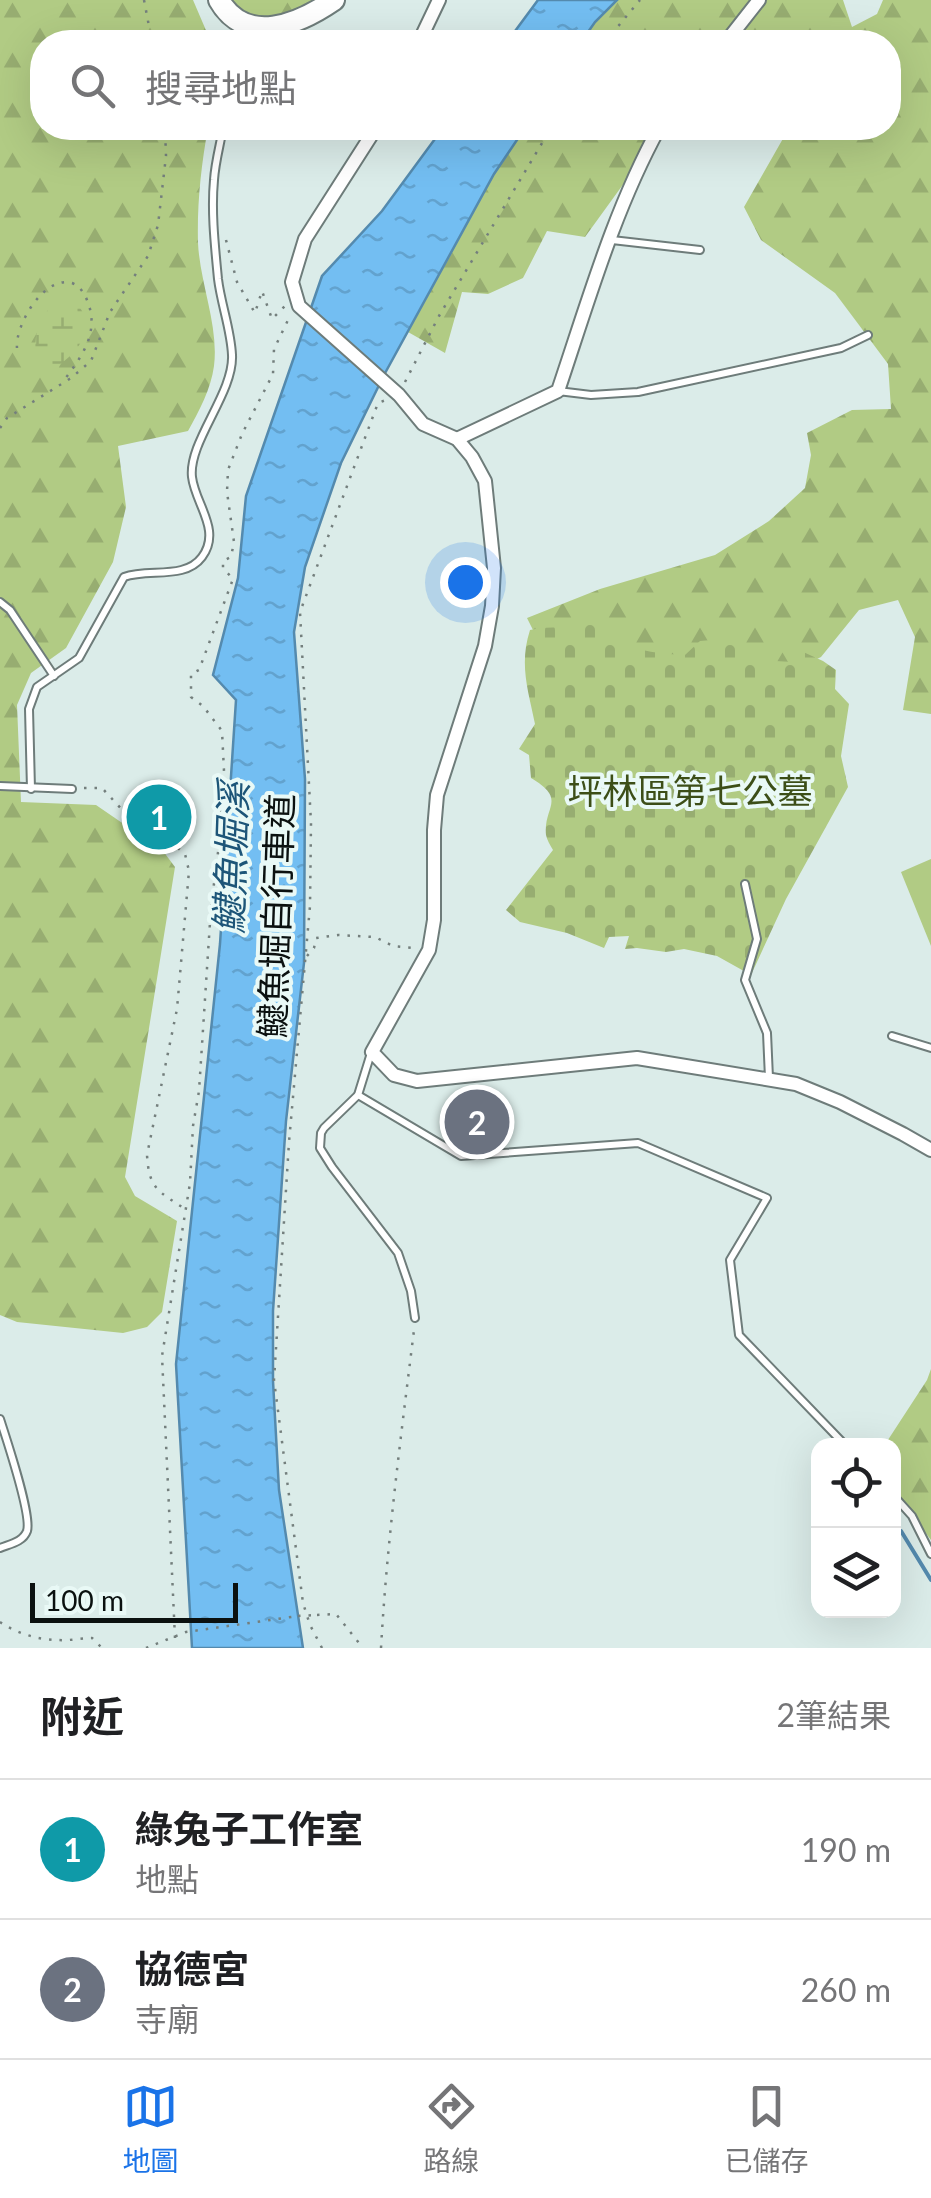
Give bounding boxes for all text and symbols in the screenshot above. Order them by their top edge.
search box [30,30,901,140]
icon: search [65,58,120,113]
text: 搜尋地點 [145,64,297,110]
your location [440,557,491,608]
park label: 坪林區第七公墓 [567,769,813,811]
water label: 𩻸魚堀溪 [204,776,256,935]
pin: 1 [126,780,192,854]
street label: 𩻸魚堀自行車道 [250,793,300,1039]
pin: 2 [444,1084,510,1160]
map controls [811,1438,901,1618]
button: locate [811,1438,901,1528]
button: layers [811,1528,901,1618]
scale bar [30,1578,238,1622]
text: 100 m [45,1583,124,1617]
text: 附近 [40,1691,124,1741]
text: 2筆結果 [776,1695,891,1734]
text: 綠兔子工作室 [135,1805,363,1851]
text: 1 [63,1830,82,1869]
text: 190 m [801,1830,891,1869]
text: 地點 [135,1859,199,1898]
text: 協德宮 [135,1945,249,1991]
text: 2 [63,1970,82,2009]
text: 260 m [801,1970,891,2009]
text: 寺廟 [135,1999,199,2038]
tab: 地圖 [122,2079,179,2179]
tab: 路線 [423,2079,480,2179]
tab: 已儲存 [724,2079,809,2179]

